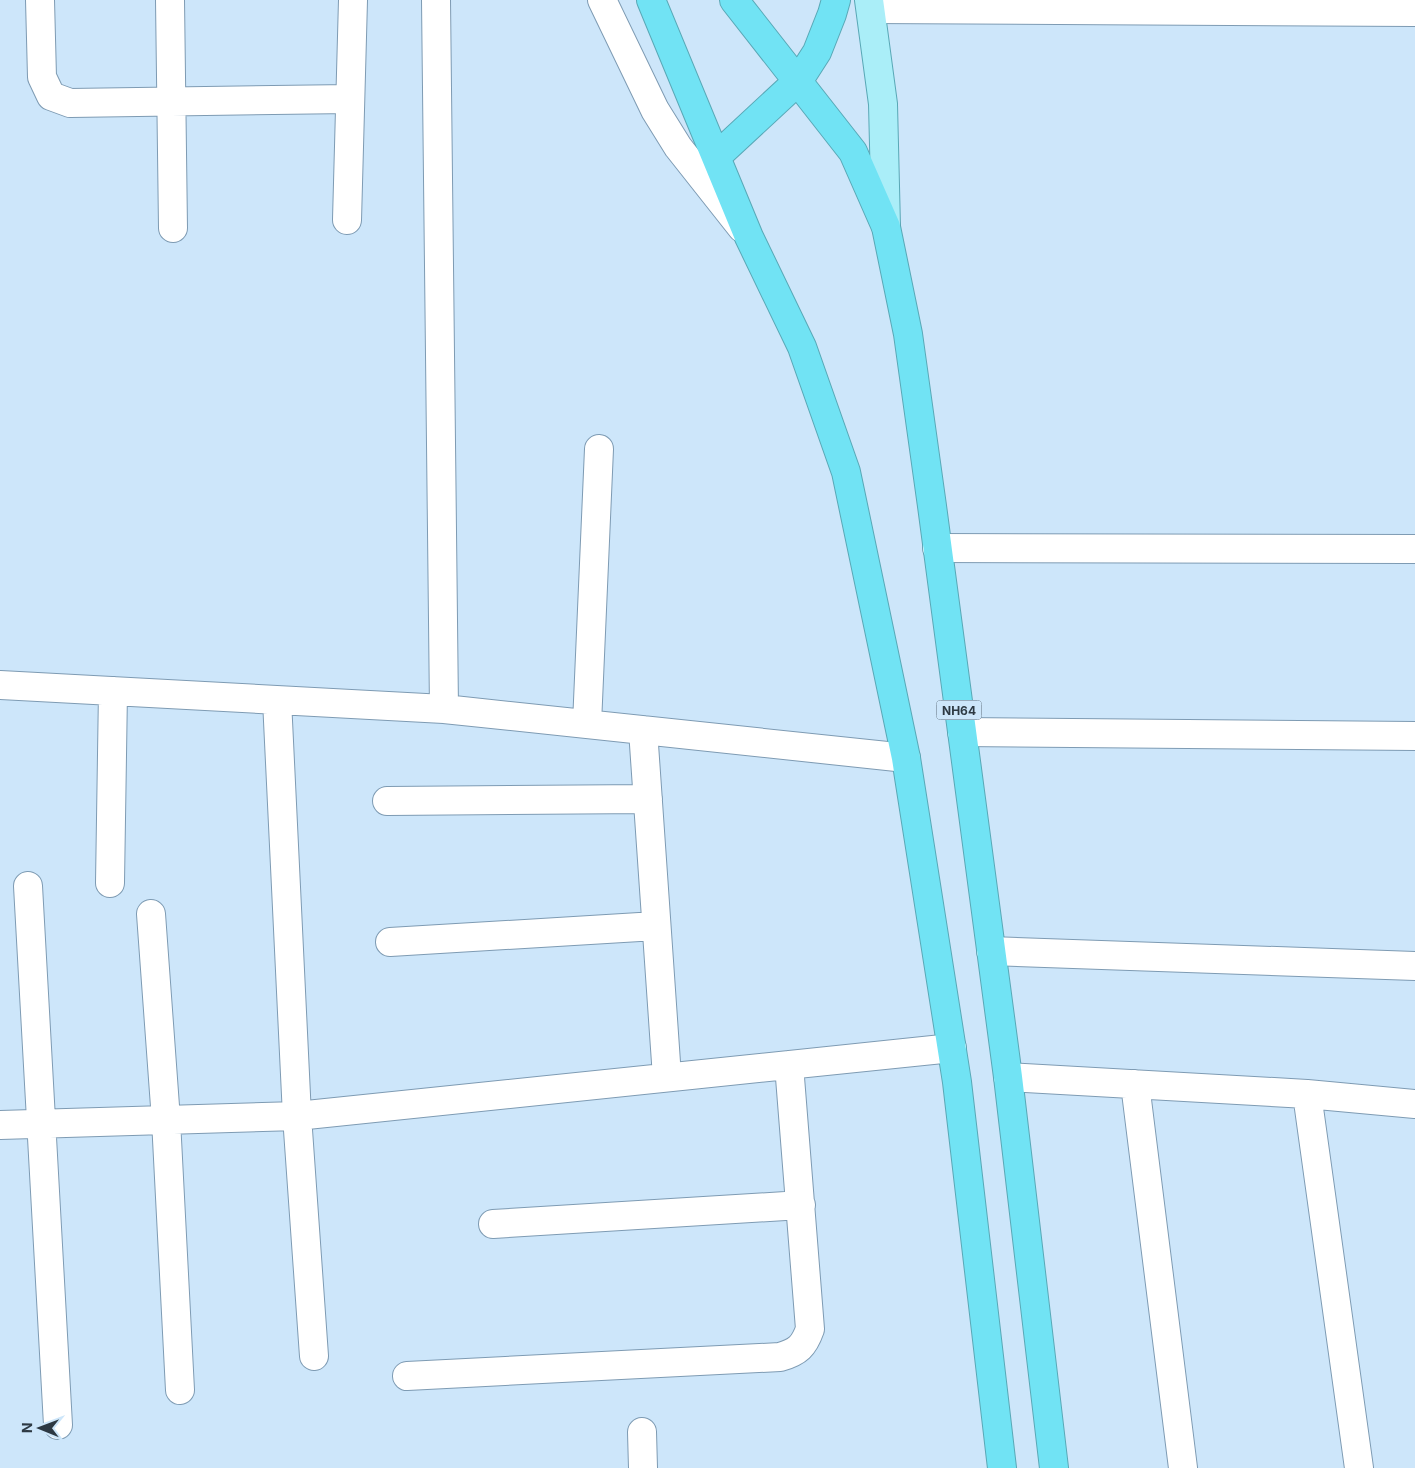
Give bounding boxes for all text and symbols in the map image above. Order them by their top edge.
road number: NH64 [936,700,982,720]
north arrow [15,1403,65,1453]
text: N [18,1422,35,1433]

